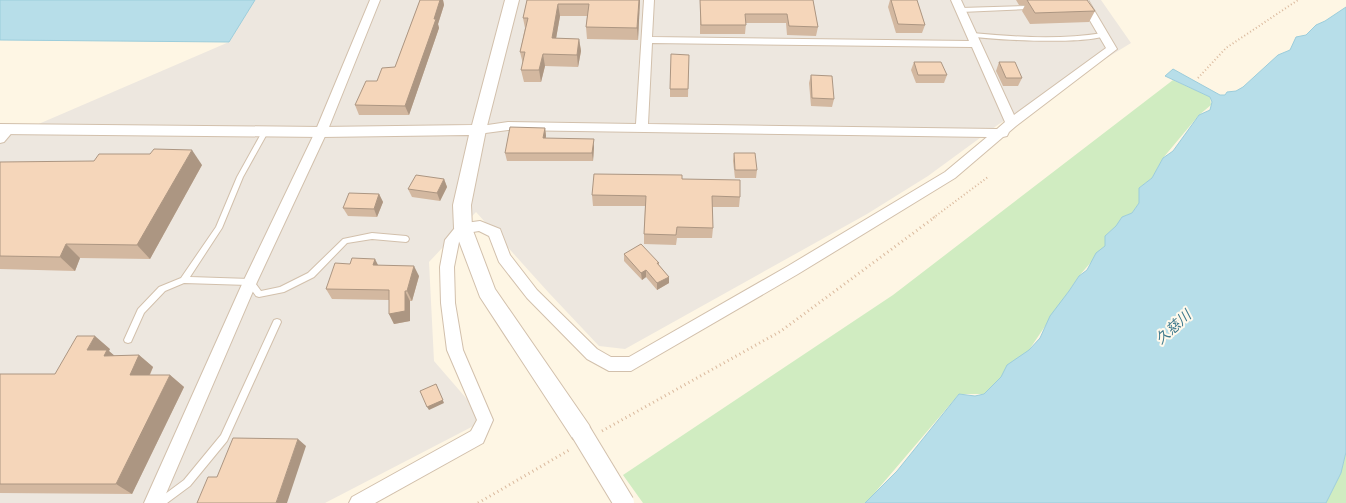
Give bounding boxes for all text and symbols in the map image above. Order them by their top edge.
water label: 久慈川 [1152,306,1195,347]

